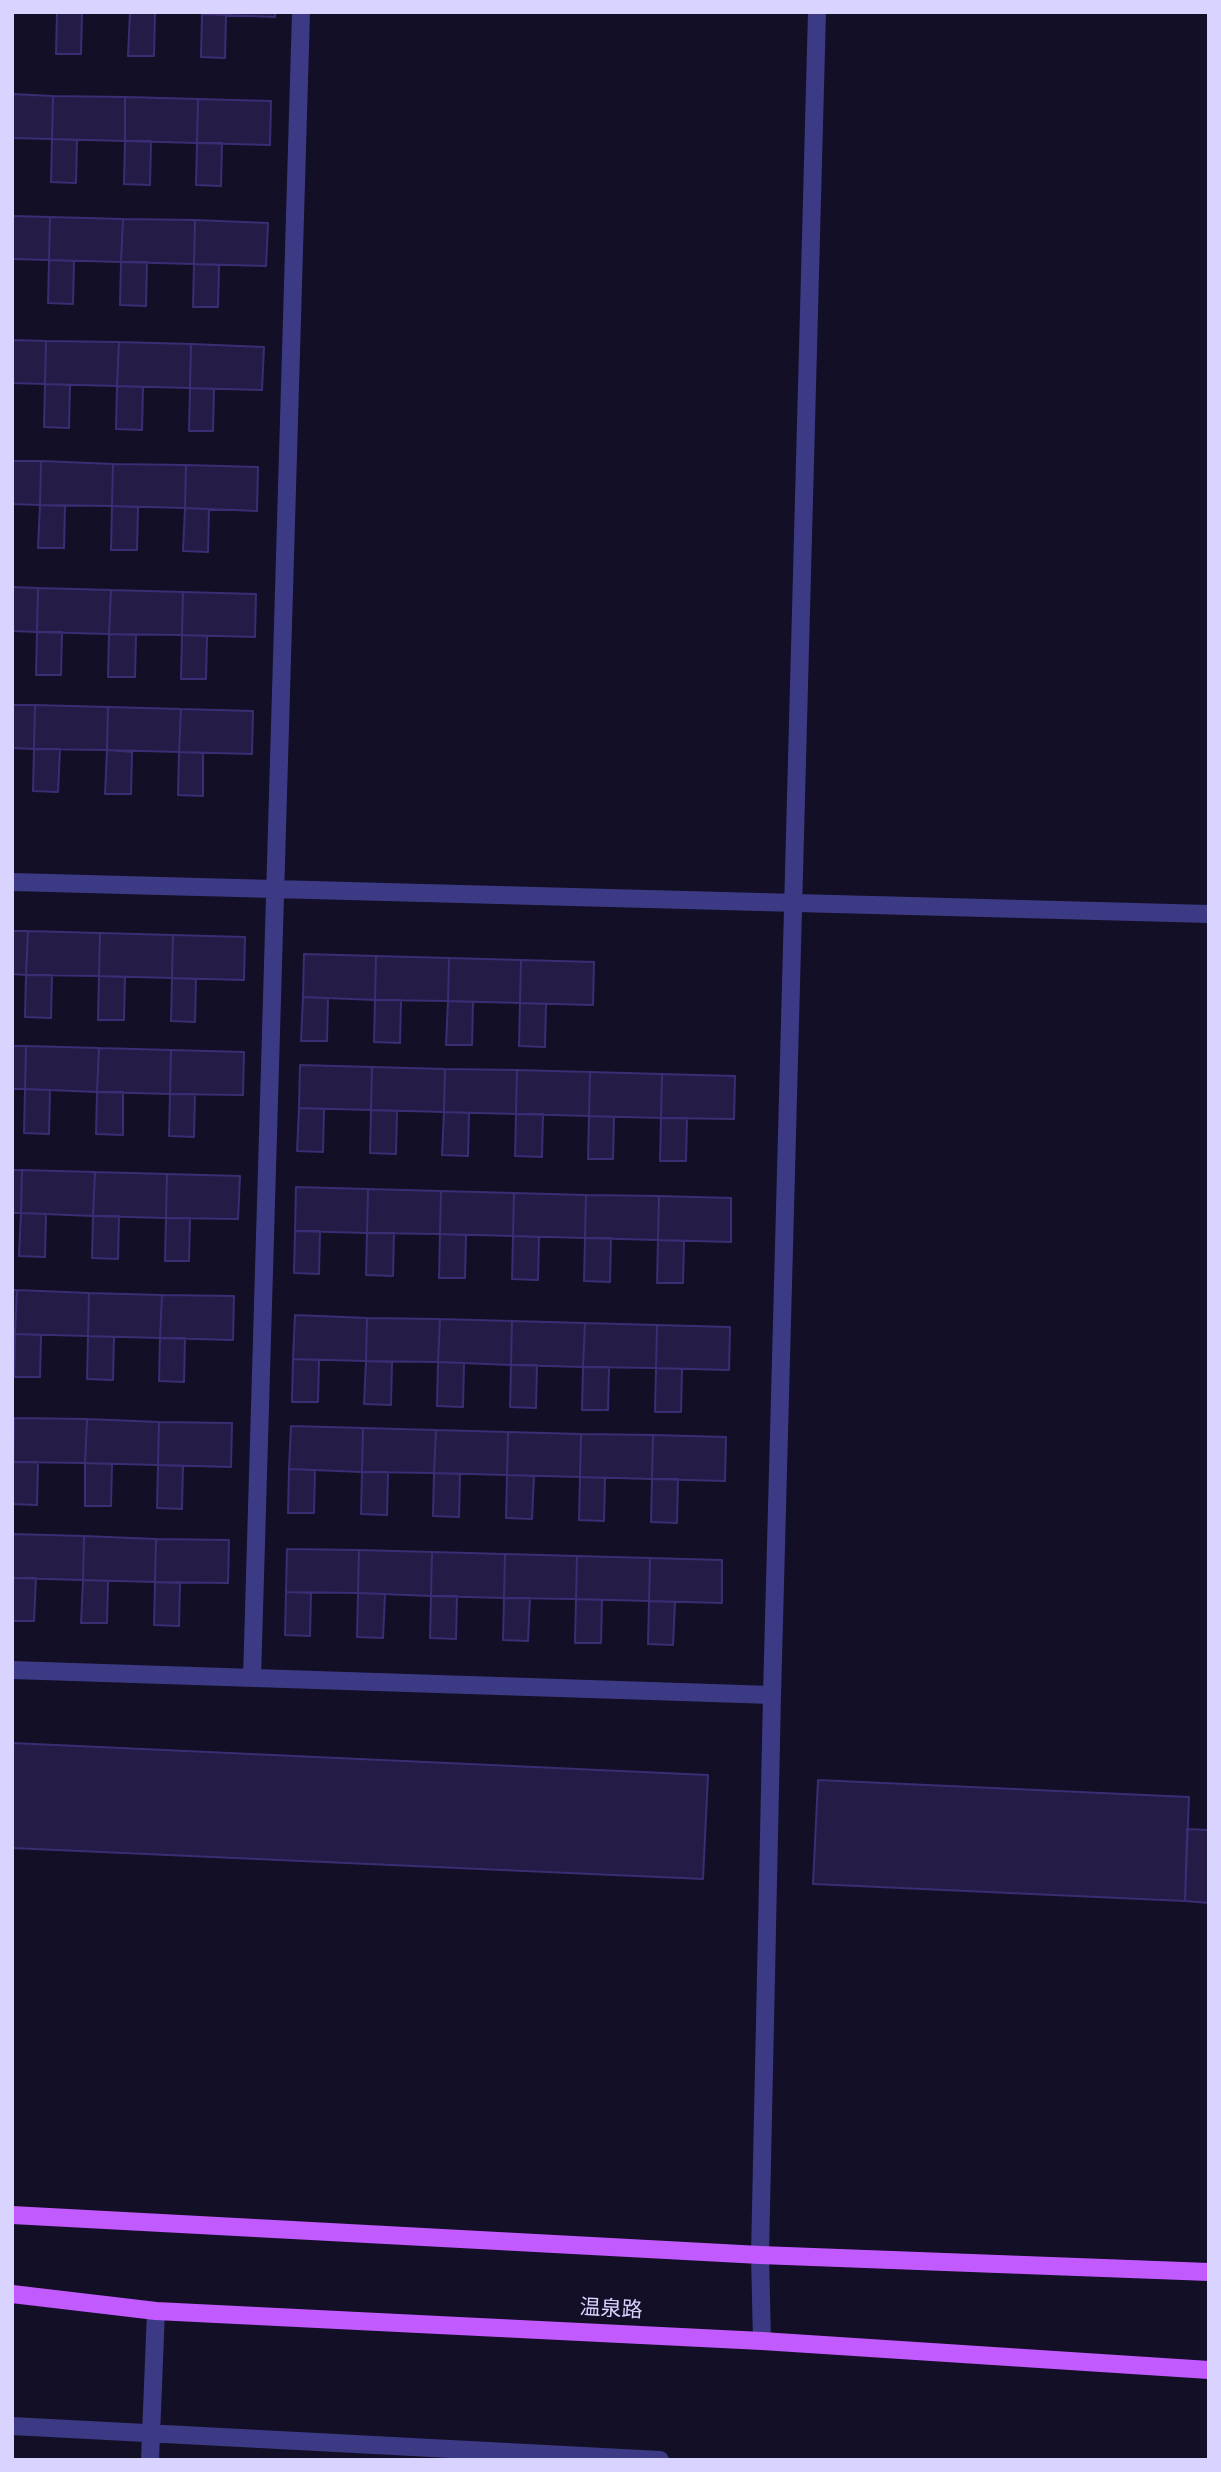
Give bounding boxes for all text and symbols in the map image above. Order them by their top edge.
street label: 温泉路 [579,2296,643,2324]

